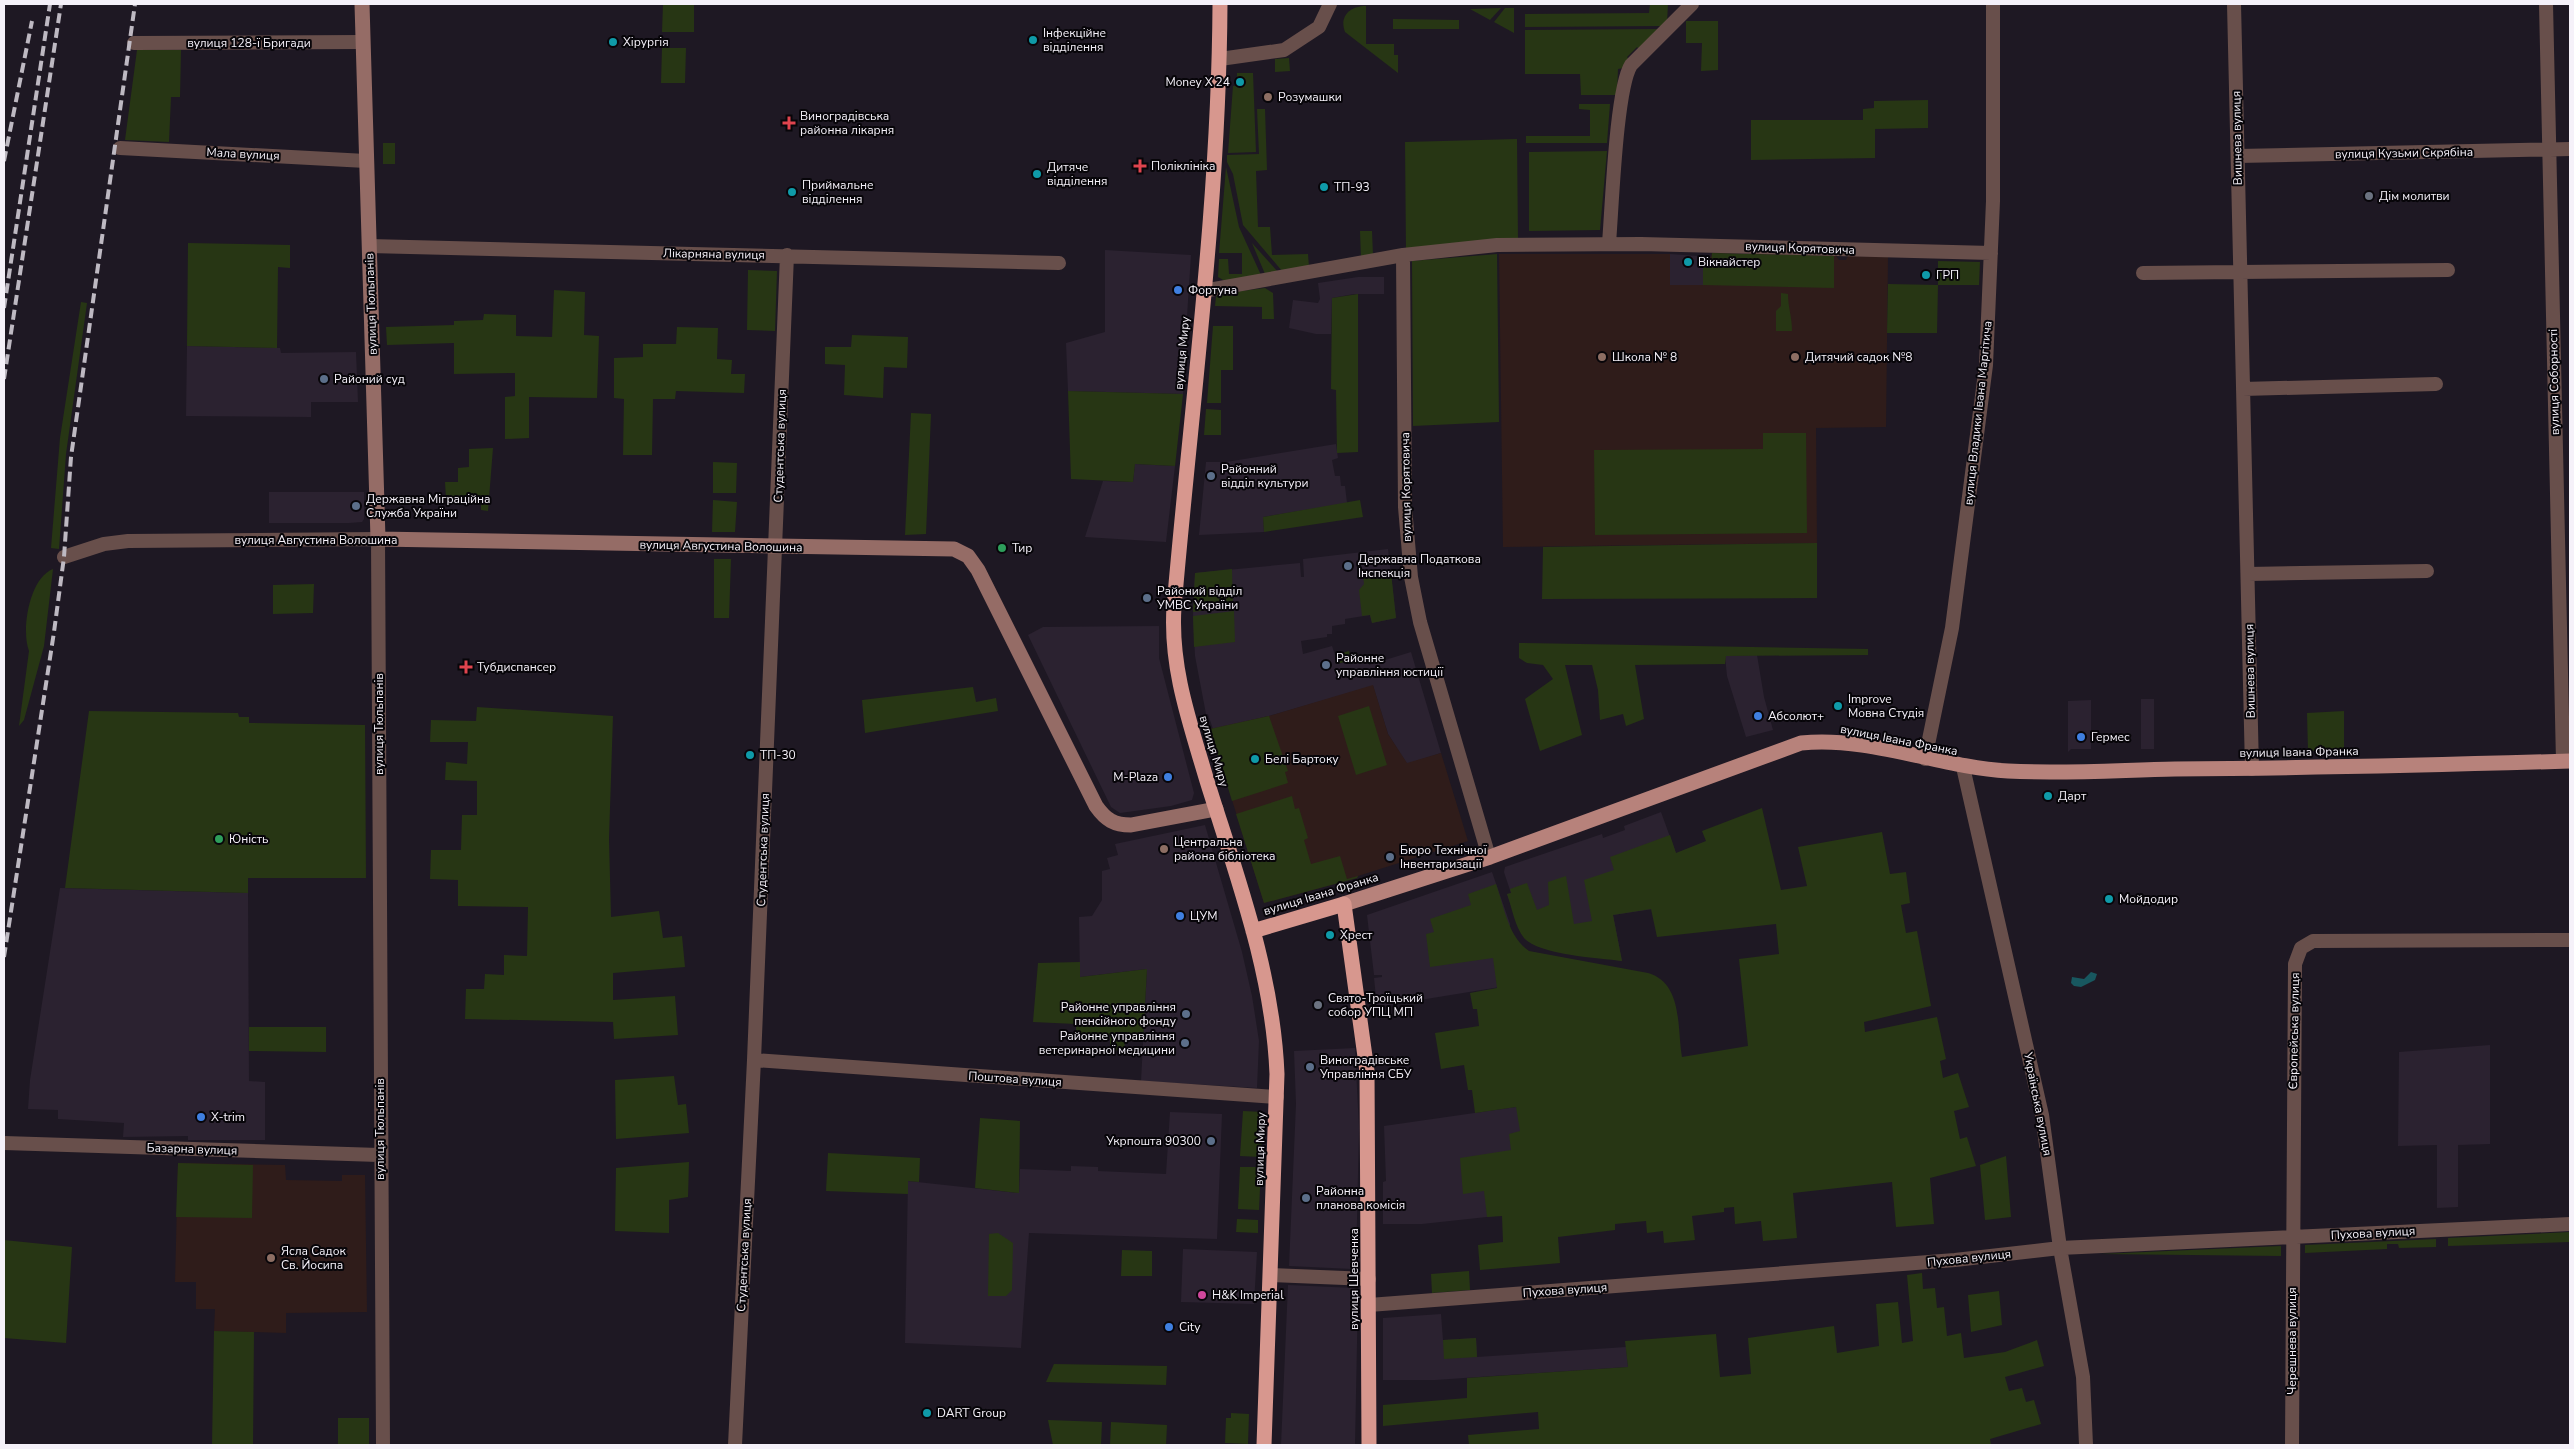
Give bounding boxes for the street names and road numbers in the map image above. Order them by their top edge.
street label: вулиця 128-ї Бригади [187,35,311,51]
street label: Вишнева вулиця [2228,91,2246,185]
street label: Мала вулиця [206,144,280,164]
street label: вулиця Кузьми Скрябіна [2335,144,2473,162]
street label: вулиця Корятовича [1745,238,1855,258]
street label: Лікарняна вулиця [663,245,765,263]
street label: вулиця Тюльпанів [361,252,381,355]
street label: вулиця Миру [1171,315,1193,390]
street label: вулиця Владики Івана Маргітича [1960,320,1996,506]
street label: вулиця Соборності [2545,329,2563,435]
street label: Студентська вулиця [770,389,790,503]
street label: вулиця Корятовича [1397,432,1415,542]
street label: вулиця Августина Волошина [234,532,398,548]
street label: вулиця Августина Волошина [639,537,803,555]
street label: Вишнева вулиця [2241,624,2259,718]
street label: вулиця Тюльпанів [371,673,387,775]
street label: вулиця Миру [1196,713,1233,789]
street label: вулиця Івана Франка [1839,721,1959,759]
street label: вулиця Івана Франка [2239,743,2359,761]
street label: Студентська вулиця [753,793,773,907]
street label: вулиця Івана Франка [1262,869,1380,919]
street label: Європейська вулиця [2285,972,2303,1090]
street label: Українська вулиця [2020,1050,2056,1157]
street label: Поштова вулиця [968,1068,1062,1090]
street label: вулиця Тюльпанів [372,1078,388,1180]
street label: вулиця Миру [1251,1111,1269,1186]
street label: Базарна вулиця [146,1139,238,1159]
street label: Студентська вулиця [733,1198,755,1312]
street label: Пухова вулиця [2330,1223,2416,1243]
street label: вулиця Шевченка [1346,1228,1362,1330]
street label: Пухова вулиця [1926,1246,2012,1270]
street label: Пухова вулиця [1522,1279,1608,1301]
street label: Черешнева вулиця [2284,1287,2300,1395]

